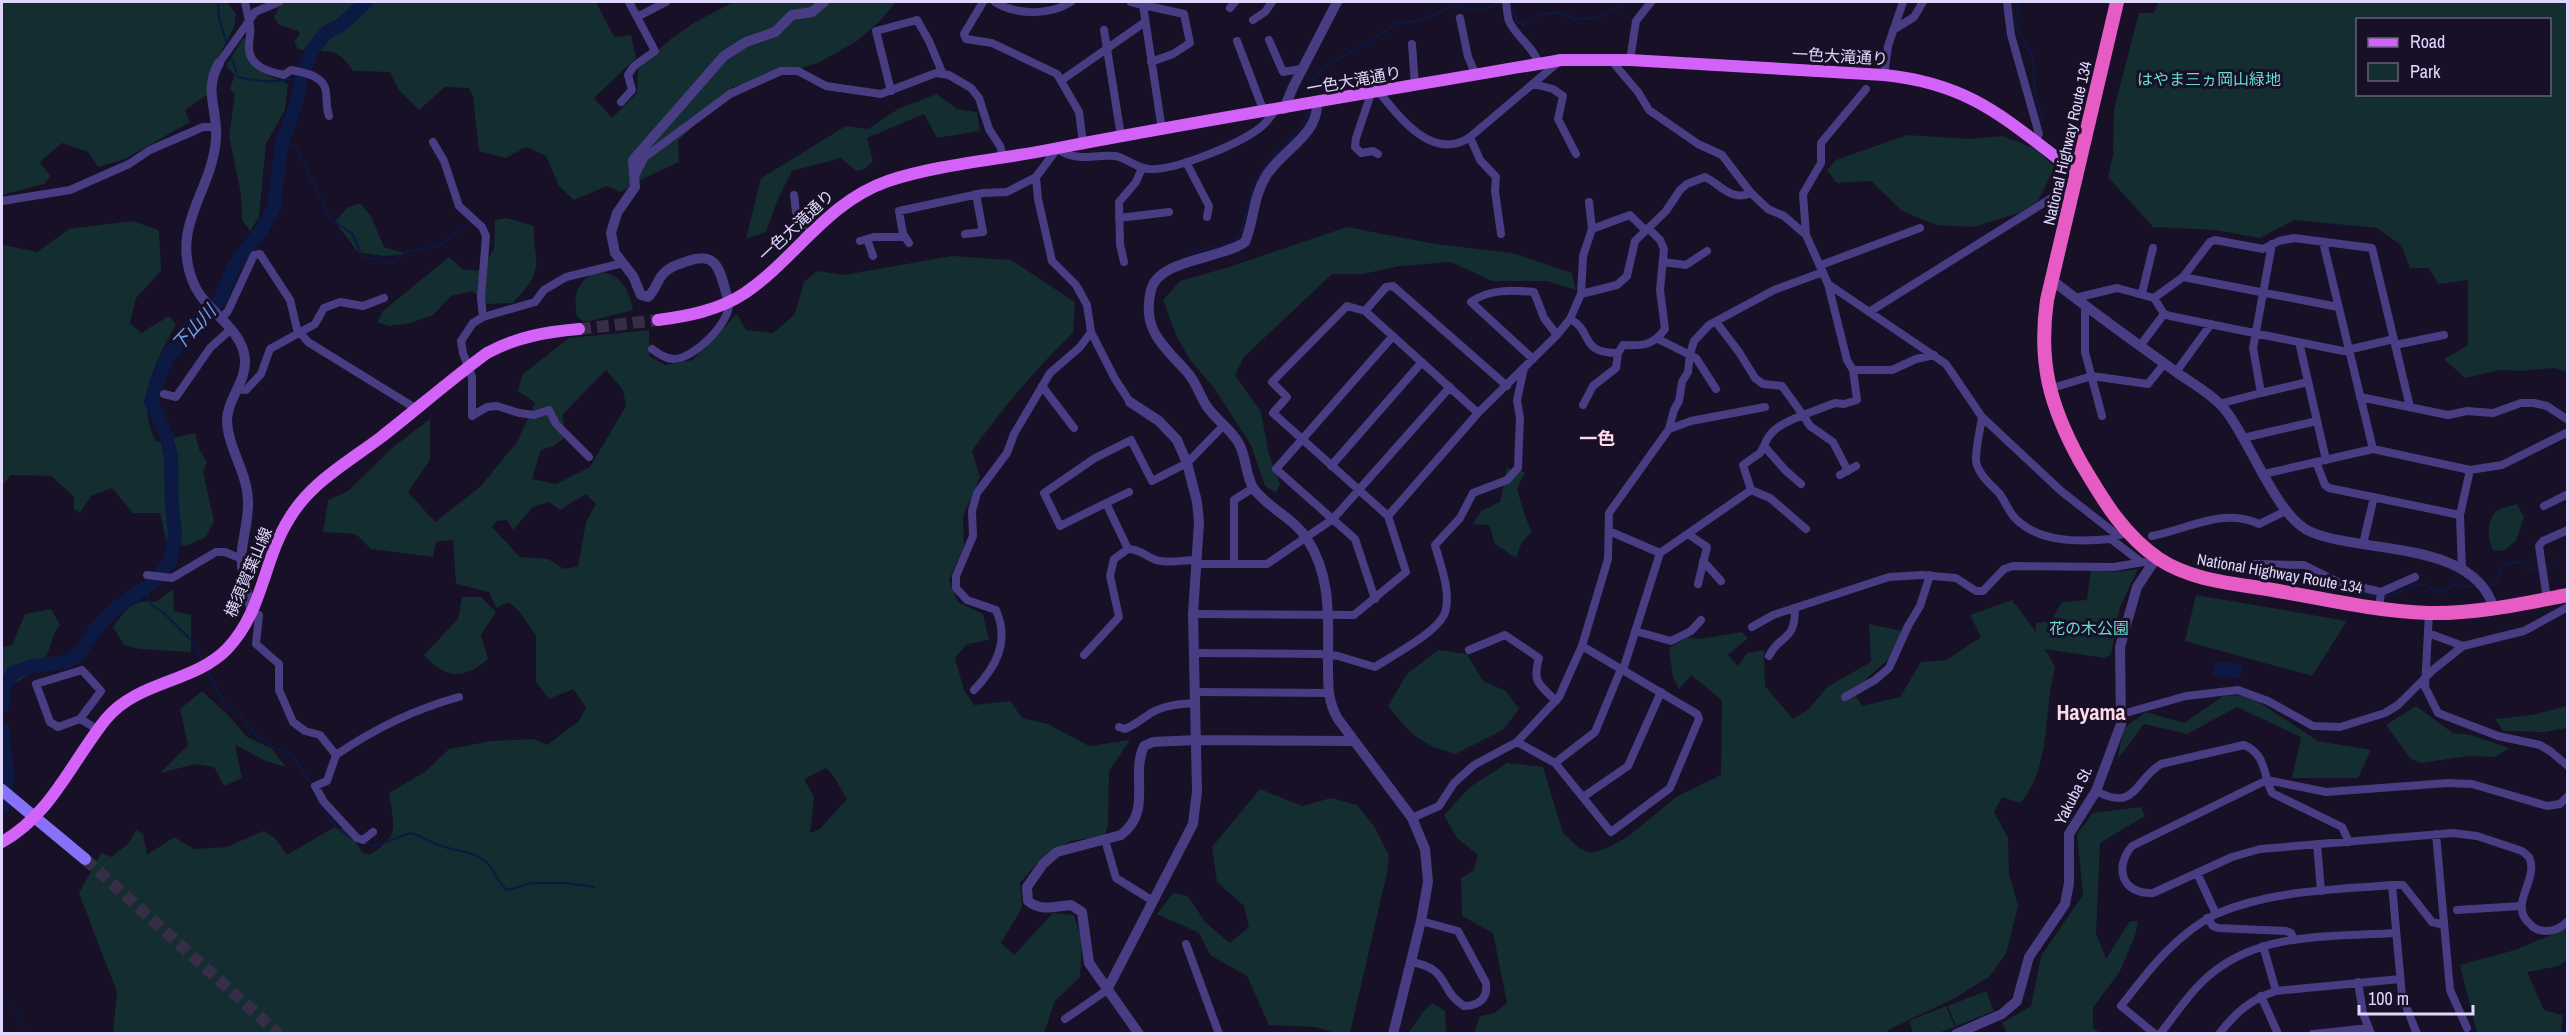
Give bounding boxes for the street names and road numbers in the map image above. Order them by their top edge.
street label: 一色大滝通り [1791,43,1889,69]
street label: National Highway Route 134 [2037,59,2097,227]
street label: 一色大滝通り [1305,61,1403,99]
street label: 一色大滝通り [753,184,839,266]
street label: 横須賀葉山線 [219,524,277,620]
street label: National Highway Route 134 [2195,548,2365,598]
street label: Yakuba St. [2049,762,2097,828]

